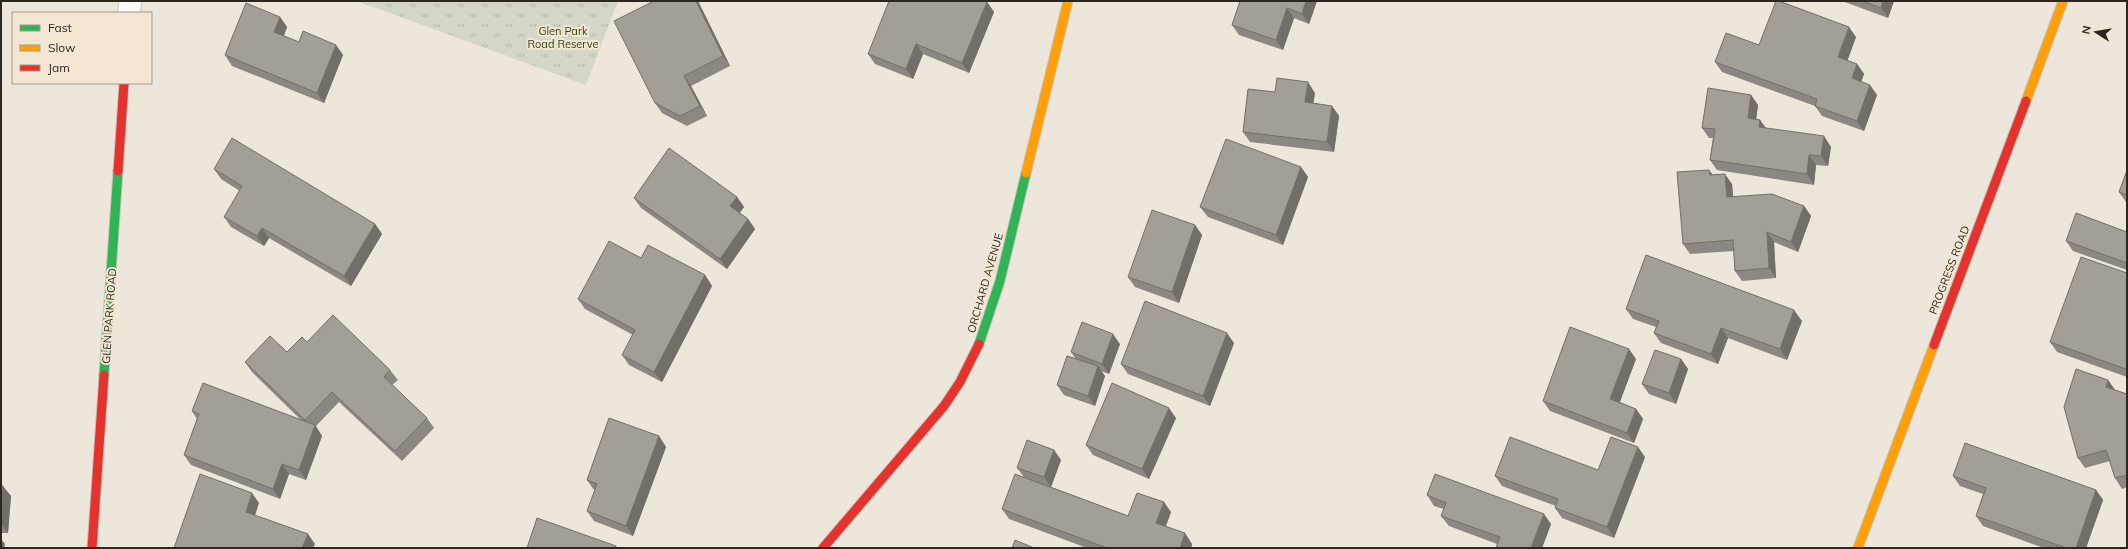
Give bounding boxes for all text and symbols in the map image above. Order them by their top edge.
legend [12,12,152,84]
north arrow [2076,12,2116,52]
text: Fast [48,20,72,35]
park label: Glen Park Road Reserve [528,24,598,51]
text: N [2079,24,2094,35]
text: Slow [48,40,76,55]
text: Jam [48,60,70,75]
street label: PROGRESS ROAD [1926,224,1972,316]
street label: ORCHARD AVENUE [964,231,1006,335]
street label: GLEN PARK ROAD [99,268,119,364]

